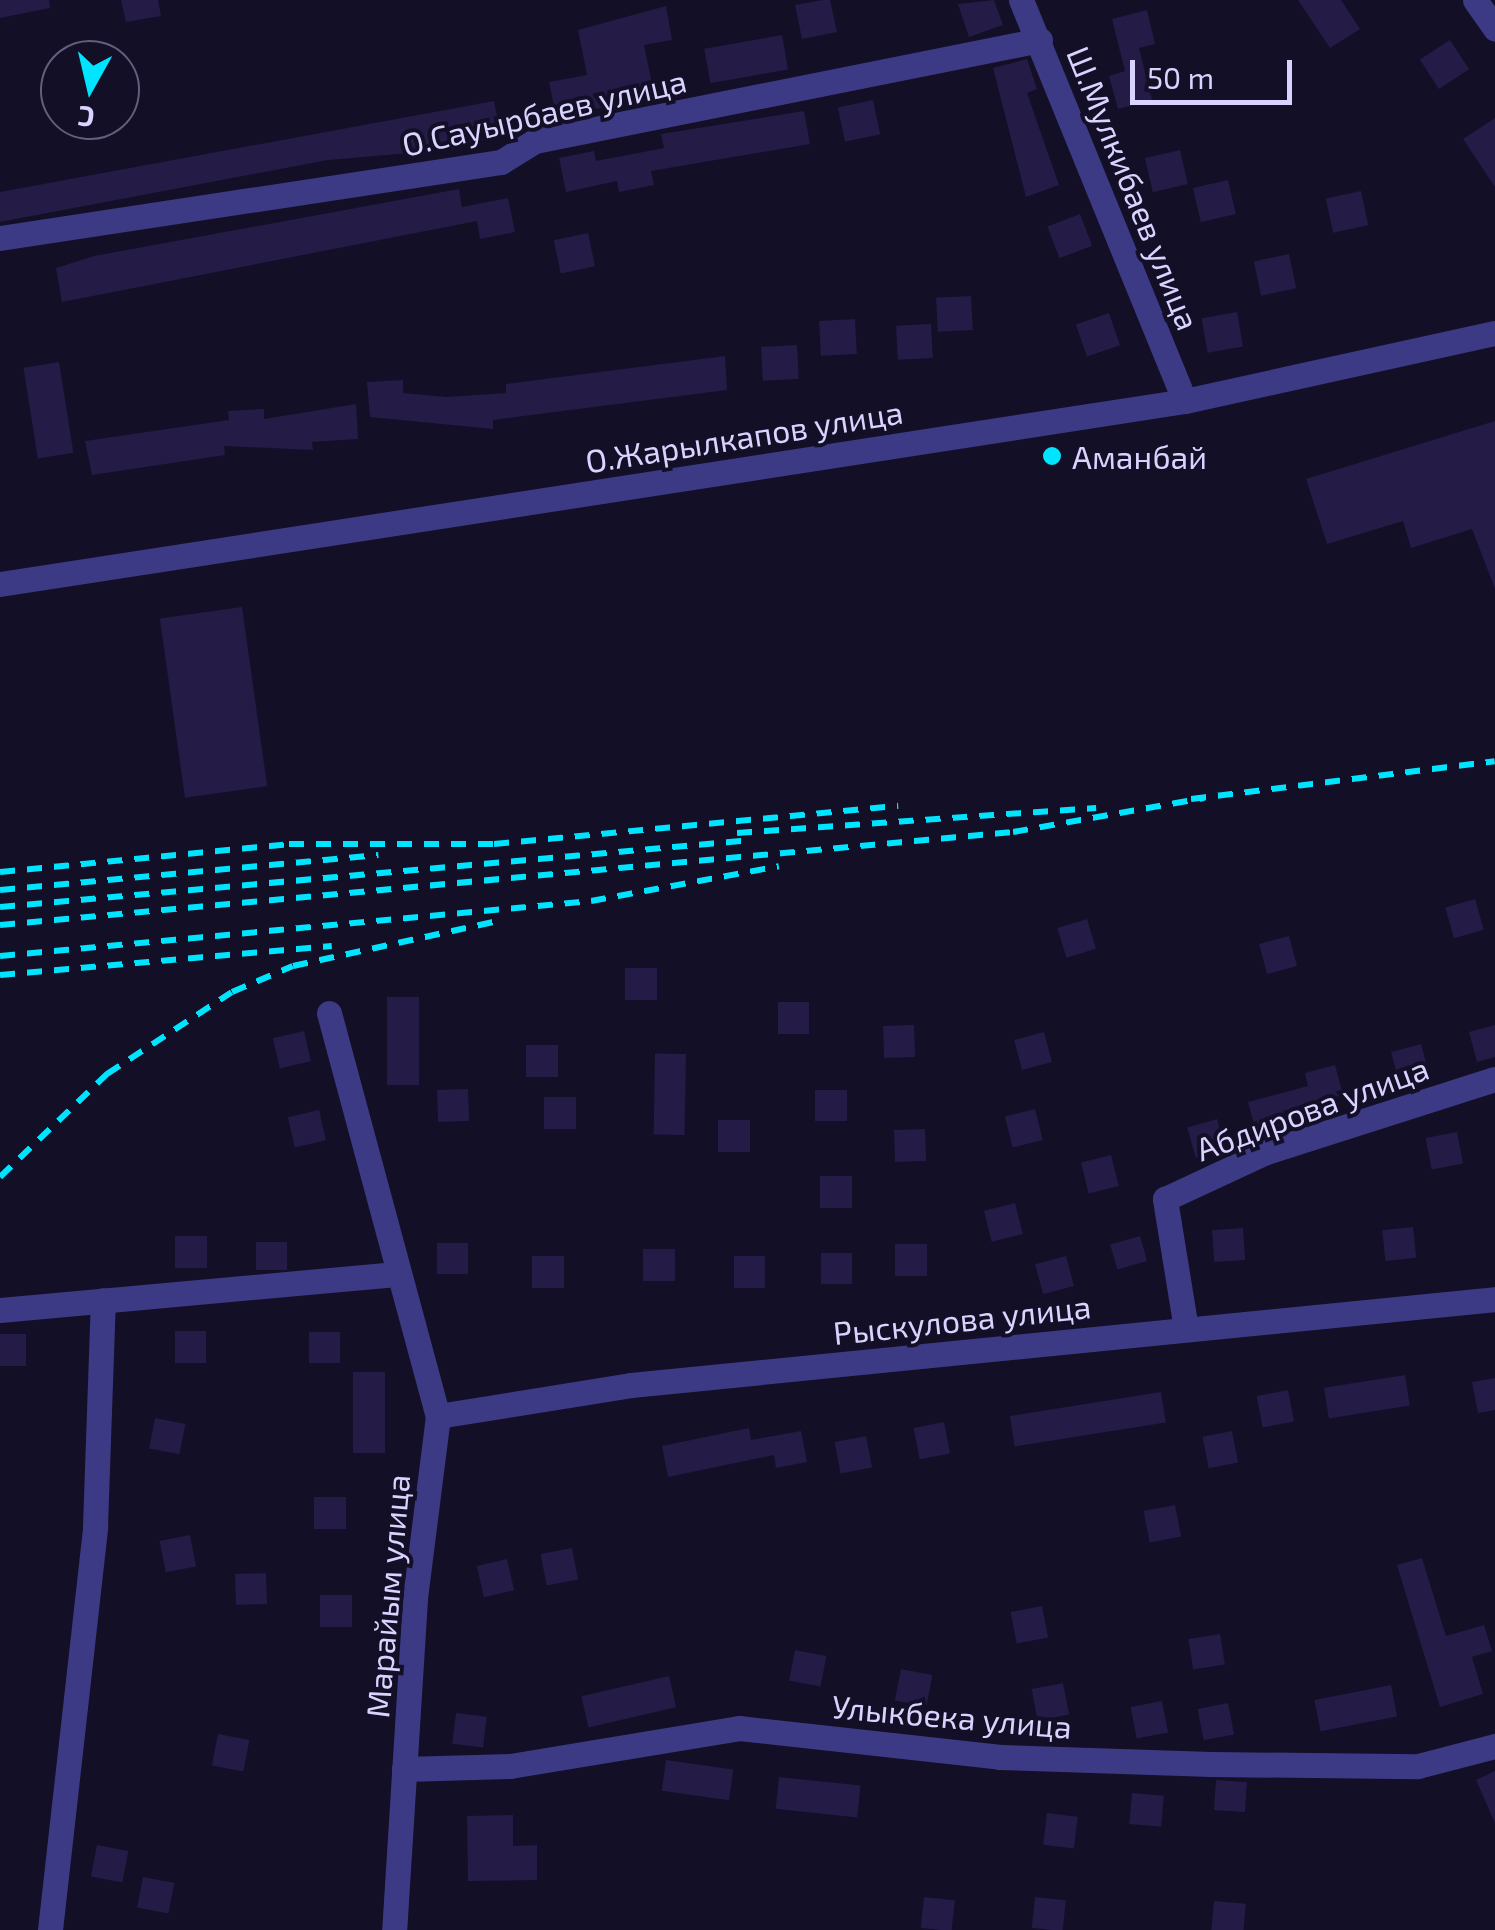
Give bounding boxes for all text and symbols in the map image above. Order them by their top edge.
north arrow [40,40,140,140]
scale bar [1135,40,1298,102]
street label: Ш.Мулкибаев улица [1060,41,1208,335]
text: 50 m [1147,59,1214,95]
street label: О.Сауырбаев улица [398,61,690,163]
text: С [76,100,97,136]
street label: О.Жарылкапов улица [583,392,905,480]
place label: Аманбай [1072,437,1207,475]
marker: Аманбай [1041,445,1063,467]
street label: Абдирова улица [1190,1048,1434,1168]
street label: Рыскулова улица [831,1286,1093,1352]
street label: Марайым улица [357,1473,417,1719]
street label: Улыкбека улица [830,1686,1074,1746]

